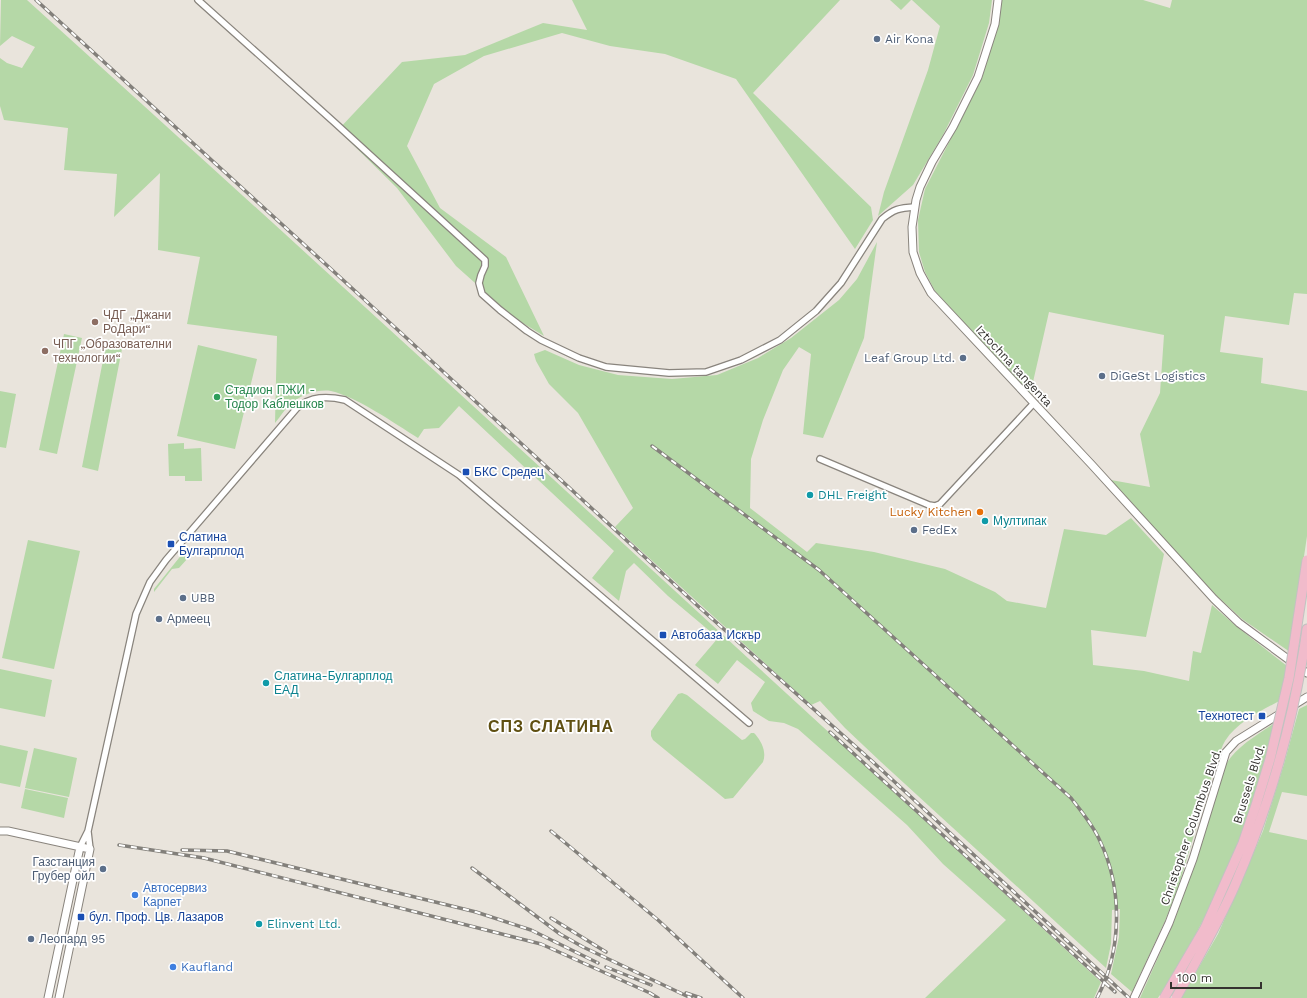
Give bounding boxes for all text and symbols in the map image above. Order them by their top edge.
place label: Air Kona [885,32,934,46]
marker: Air Kona [872,34,882,44]
place label: ЧДГ „Джани РоДари“ [103,308,171,336]
marker: ЧДГ „Джани РоДари“ [90,317,100,327]
street label: Iztochna tangenta [973,323,1055,410]
place label: ЧПГ „Образователни технологии“ [53,337,172,365]
marker: ЧПГ „Образователни технологии“ [40,346,50,356]
place label: Leaf Group Ltd. [864,351,955,365]
marker: Leaf Group Ltd. [958,353,968,363]
place label: DiGeSt Logistics [1110,369,1206,383]
marker: DiGeSt Logistics [1097,371,1107,381]
place label: Стадион ПЖИ - Тодор Каблешков [225,383,324,411]
marker: Стадион ПЖИ - Тодор Каблешков [212,392,222,402]
place label: БКС Средец [474,465,544,479]
marker: БКС Средец [461,467,471,477]
place label: DHL Freight [818,488,887,502]
marker: DHL Freight [805,490,815,500]
place label: Lucky Kitchen [889,505,972,519]
marker: Lucky Kitchen [975,507,985,517]
place label: Мултипак [993,514,1047,528]
marker: Мултипак [980,516,990,526]
place label: FedEx [922,523,957,537]
marker: FedEx [909,525,919,535]
place label: Слатина Булгарплод [179,530,244,558]
marker: Слатина Булгарплод [166,539,176,549]
place label: UBB [191,591,215,605]
marker: UBB [178,593,188,603]
place label: Армеец [167,612,210,626]
marker: Армеец [154,614,164,624]
place label: Автобаза Искър [671,628,761,642]
marker: Автобаза Искър [658,630,668,640]
place label: Слатина-Булгарплод ЕАД [274,669,393,697]
marker: Слатина-Булгарплод ЕАД [261,678,271,688]
place label: Технотест [1198,709,1254,723]
marker: Технотест [1257,711,1267,721]
district label: СПЗ СЛАТИНА [488,717,614,736]
street label: Brussels Blvd. [1230,743,1268,825]
street label: Christopher Columbus Blvd. [1158,747,1224,907]
place label: Газстанция Грубер ойл [32,855,95,883]
marker: Газстанция Грубер ойл [98,864,108,874]
place label: Автосервиз Карпет [143,881,208,909]
marker: Автосервиз Карпет [130,890,140,900]
place label: бул. Проф. Цв. Лазаров [89,910,224,924]
marker: бул. Проф. Цв. Лазаров [76,912,86,922]
place label: Elinvent Ltd. [267,917,341,931]
marker: Elinvent Ltd. [254,919,264,929]
place label: Леопард 95 [39,932,105,946]
marker: Леопард 95 [26,934,36,944]
place label: Kaufland [181,960,233,974]
marker: Kaufland [168,962,178,972]
scale bar [1171,964,1261,990]
text: 100 m [1177,971,1212,985]

